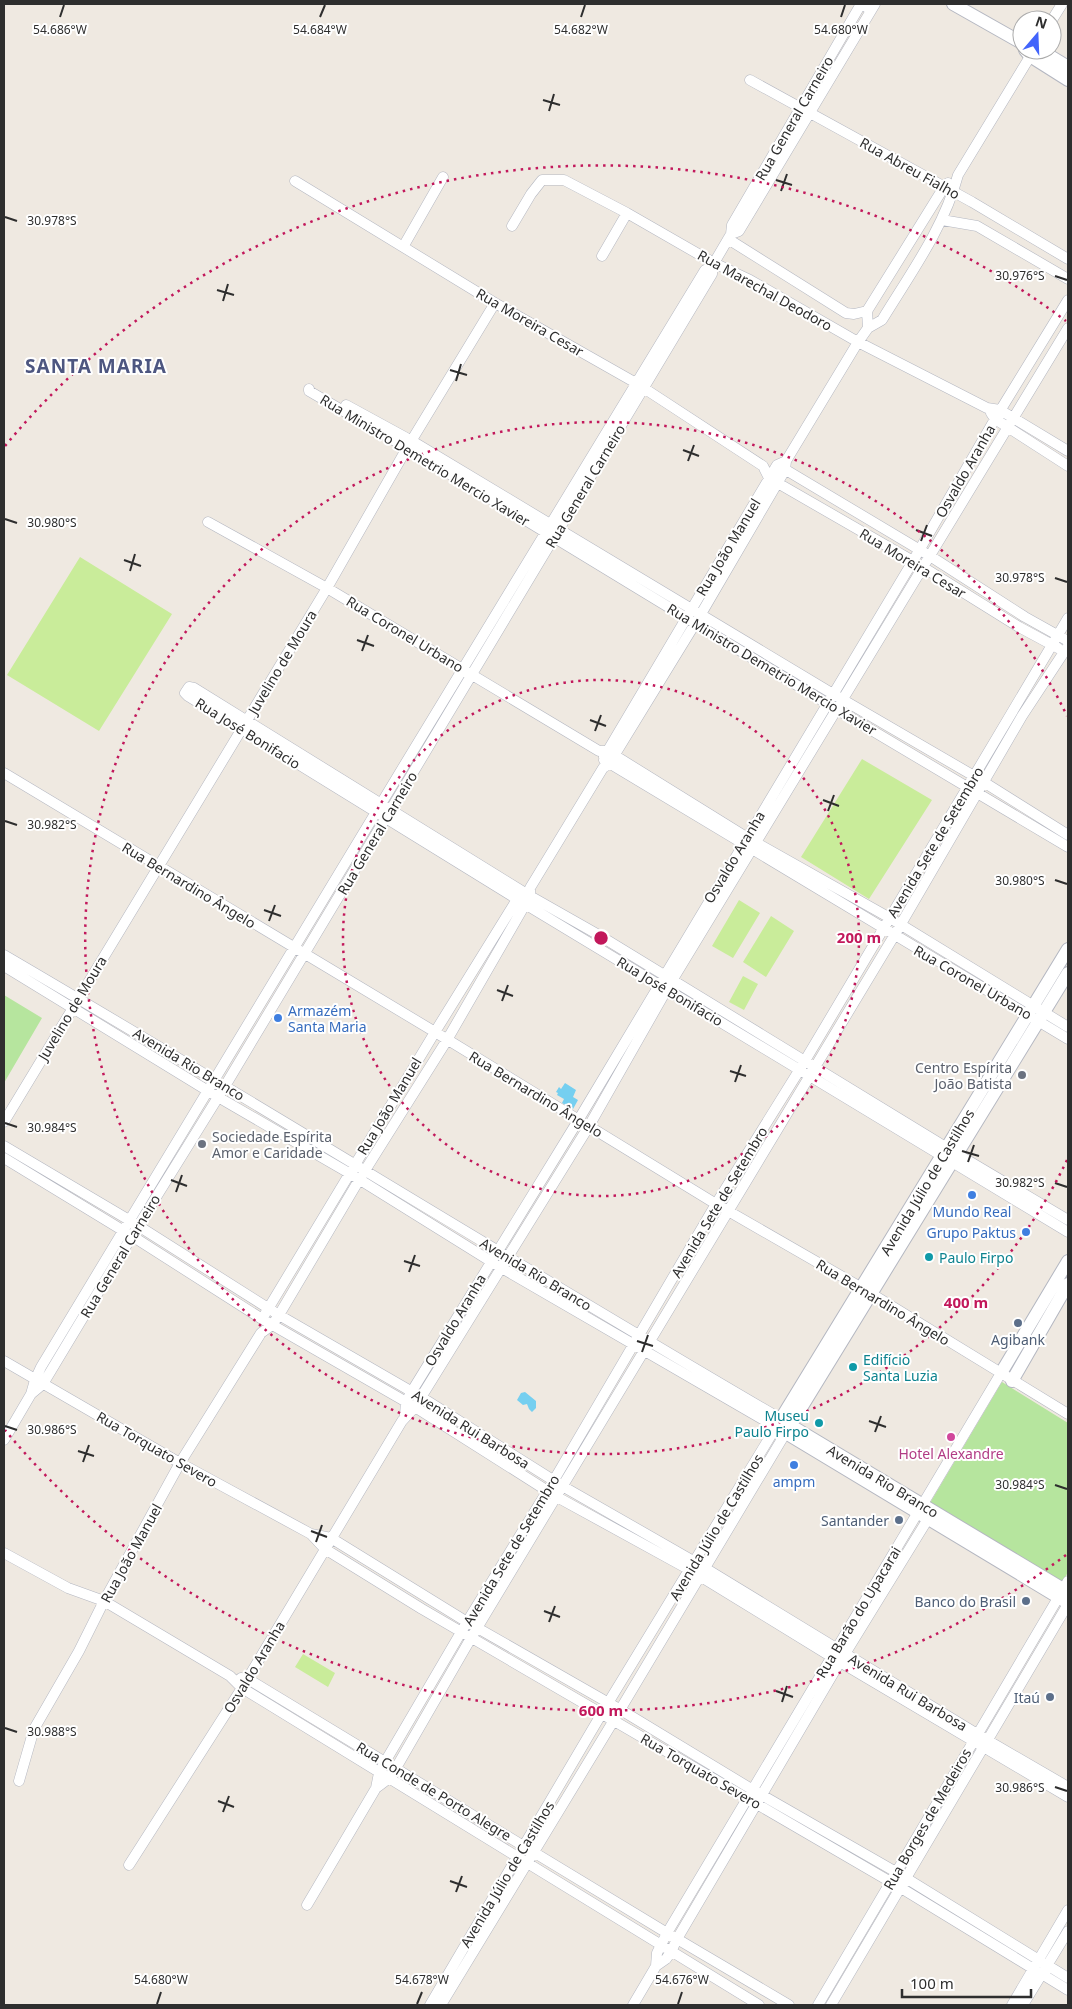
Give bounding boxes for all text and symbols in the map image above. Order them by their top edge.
north arrow [1012,10,1062,60]
text: N [1033,11,1050,33]
text: 54.686°W [33,21,87,38]
text: 54.684°W [293,21,347,38]
text: 54.682°W [554,21,608,38]
text: 54.680°W [814,21,868,38]
street label: Rua General Carneiro [751,52,837,184]
street label: Rua Abreu Fialho [857,133,963,203]
text: 30.978°S [27,212,77,229]
street label: Rua Marechal Deodoro [694,245,836,335]
text: 30.976°S [995,267,1045,284]
street label: Rua Moreira Cesar [473,283,587,361]
district label: SANTA MARIA [25,353,167,379]
street label: Rua Ministro Demetrio Mercio Xavier [317,390,534,530]
street label: Rua General Carneiro [541,421,629,551]
street label: Osvaldo Aranha [931,421,999,521]
street label: Rua João Manuel [691,495,765,599]
text: 30.980°S [27,514,77,531]
street label: Rua Moreira Cesar [856,524,970,602]
text: 30.978°S [995,569,1045,586]
street label: Rua Coronel Urbano [343,591,467,677]
street label: Rua Ministro Demetrio Mercio Xavier [664,599,881,739]
street label: Juvelino de Moura [242,606,321,720]
street label: Rua José Bonifacio [192,693,304,773]
street label: Avenida Sete de Setembro [882,763,988,921]
street label: Rua General Carneiro [333,768,421,898]
street label: Osvaldo Aranha [699,807,769,907]
text: 30.982°S [27,816,77,833]
street label: Rua Bernardino Ângelo [119,838,259,932]
text: 30.980°S [995,872,1045,889]
text: 200 m [837,927,881,947]
centre of rings [592,929,610,947]
street label: Rua Coronel Urbano [910,940,1036,1024]
street label: Juvelino de Moura [32,952,111,1066]
street label: Rua José Bonifacio [613,952,727,1030]
place label: Armazém Santa Maria [288,1001,367,1036]
marker: Armazém Santa Maria [272,1012,284,1024]
street label: Avenida Rio Branco [130,1023,248,1105]
street label: Rua Bernardino Ângelo [466,1047,606,1141]
street label: Rua João Manuel [352,1054,426,1158]
place label: Centro Espírita João Batista [915,1058,1012,1093]
marker: Centro Espírita João Batista [1016,1069,1028,1081]
street label: Avenida Júlio de Castilhos [876,1105,979,1259]
text: 30.984°S [27,1119,77,1136]
street label: Avenida Sete de Setembro [666,1123,772,1281]
place label: Sociedade Espírita Amor e Caridade [212,1127,332,1162]
marker: Sociedade Espírita Amor e Caridade [196,1138,208,1150]
text: 30.982°S [995,1174,1045,1191]
marker: Mundo Real [966,1189,978,1201]
street label: Rua General Carneiro [76,1191,164,1321]
place label: Mundo Real [933,1202,1011,1221]
place label: Grupo Paktus [926,1223,1016,1242]
marker: Grupo Paktus [1020,1226,1032,1238]
street label: Avenida Rio Branco [477,1233,595,1315]
place label: Paulo Firpo [939,1248,1013,1267]
marker: Paulo Firpo [923,1251,935,1263]
street label: Rua Bernardino Ângelo [813,1255,953,1349]
street label: Osvaldo Aranha [420,1270,490,1370]
text: 400 m [944,1292,988,1312]
marker: Agibank [1012,1317,1024,1329]
place label: Agibank [991,1330,1045,1349]
place label: Edifício Santa Luzia [863,1350,938,1385]
marker: Edifício Santa Luzia [847,1361,859,1373]
street label: Avenida Rui Barbosa [409,1385,533,1473]
place label: Museu Paulo Firpo [735,1406,809,1441]
street label: Rua Torquato Severo [93,1407,221,1491]
marker: Museu Paulo Firpo [813,1417,825,1429]
text: 30.986°S [27,1421,77,1438]
marker: Hotel Alexandre [945,1431,957,1443]
street label: Avenida Rio Branco [824,1440,942,1522]
place label: Hotel Alexandre [898,1444,1004,1463]
street label: Avenida Júlio de Castilhos [665,1450,768,1604]
marker: ampm [788,1459,800,1471]
street label: Avenida Sete de Setembro [458,1471,564,1629]
place label: ampm [773,1472,815,1491]
text: 30.984°S [995,1476,1045,1493]
street label: Rua João Manuel [96,1500,166,1606]
place label: Santander [821,1511,889,1530]
marker: Santander [893,1514,905,1526]
street label: Rua Barão do Upacarai [811,1543,905,1681]
place label: Banco do Brasil [914,1592,1016,1611]
marker: Banco do Brasil [1020,1595,1032,1607]
street label: Osvaldo Aranha [219,1617,289,1717]
street label: Avenida Rui Barbosa [845,1649,971,1735]
place label: Itaú [1014,1688,1040,1707]
marker: Itaú [1044,1691,1056,1703]
text: 600 m [579,1700,623,1720]
text: 30.988°S [27,1723,77,1740]
street label: Rua Torquato Severo [637,1729,765,1813]
street label: Rua Conde de Porto Alegre [353,1737,515,1845]
street label: Rua Borges de Medeiros [879,1745,975,1893]
text: 30.986°S [995,1779,1045,1796]
street label: Avenida Júlio de Castilhos [456,1797,559,1951]
scale bar [902,1966,1031,1998]
text: 54.680°W [134,1971,188,1988]
text: 54.678°W [395,1971,449,1988]
text: 54.676°W [655,1971,709,1988]
text: 100 m [910,1973,954,1993]

